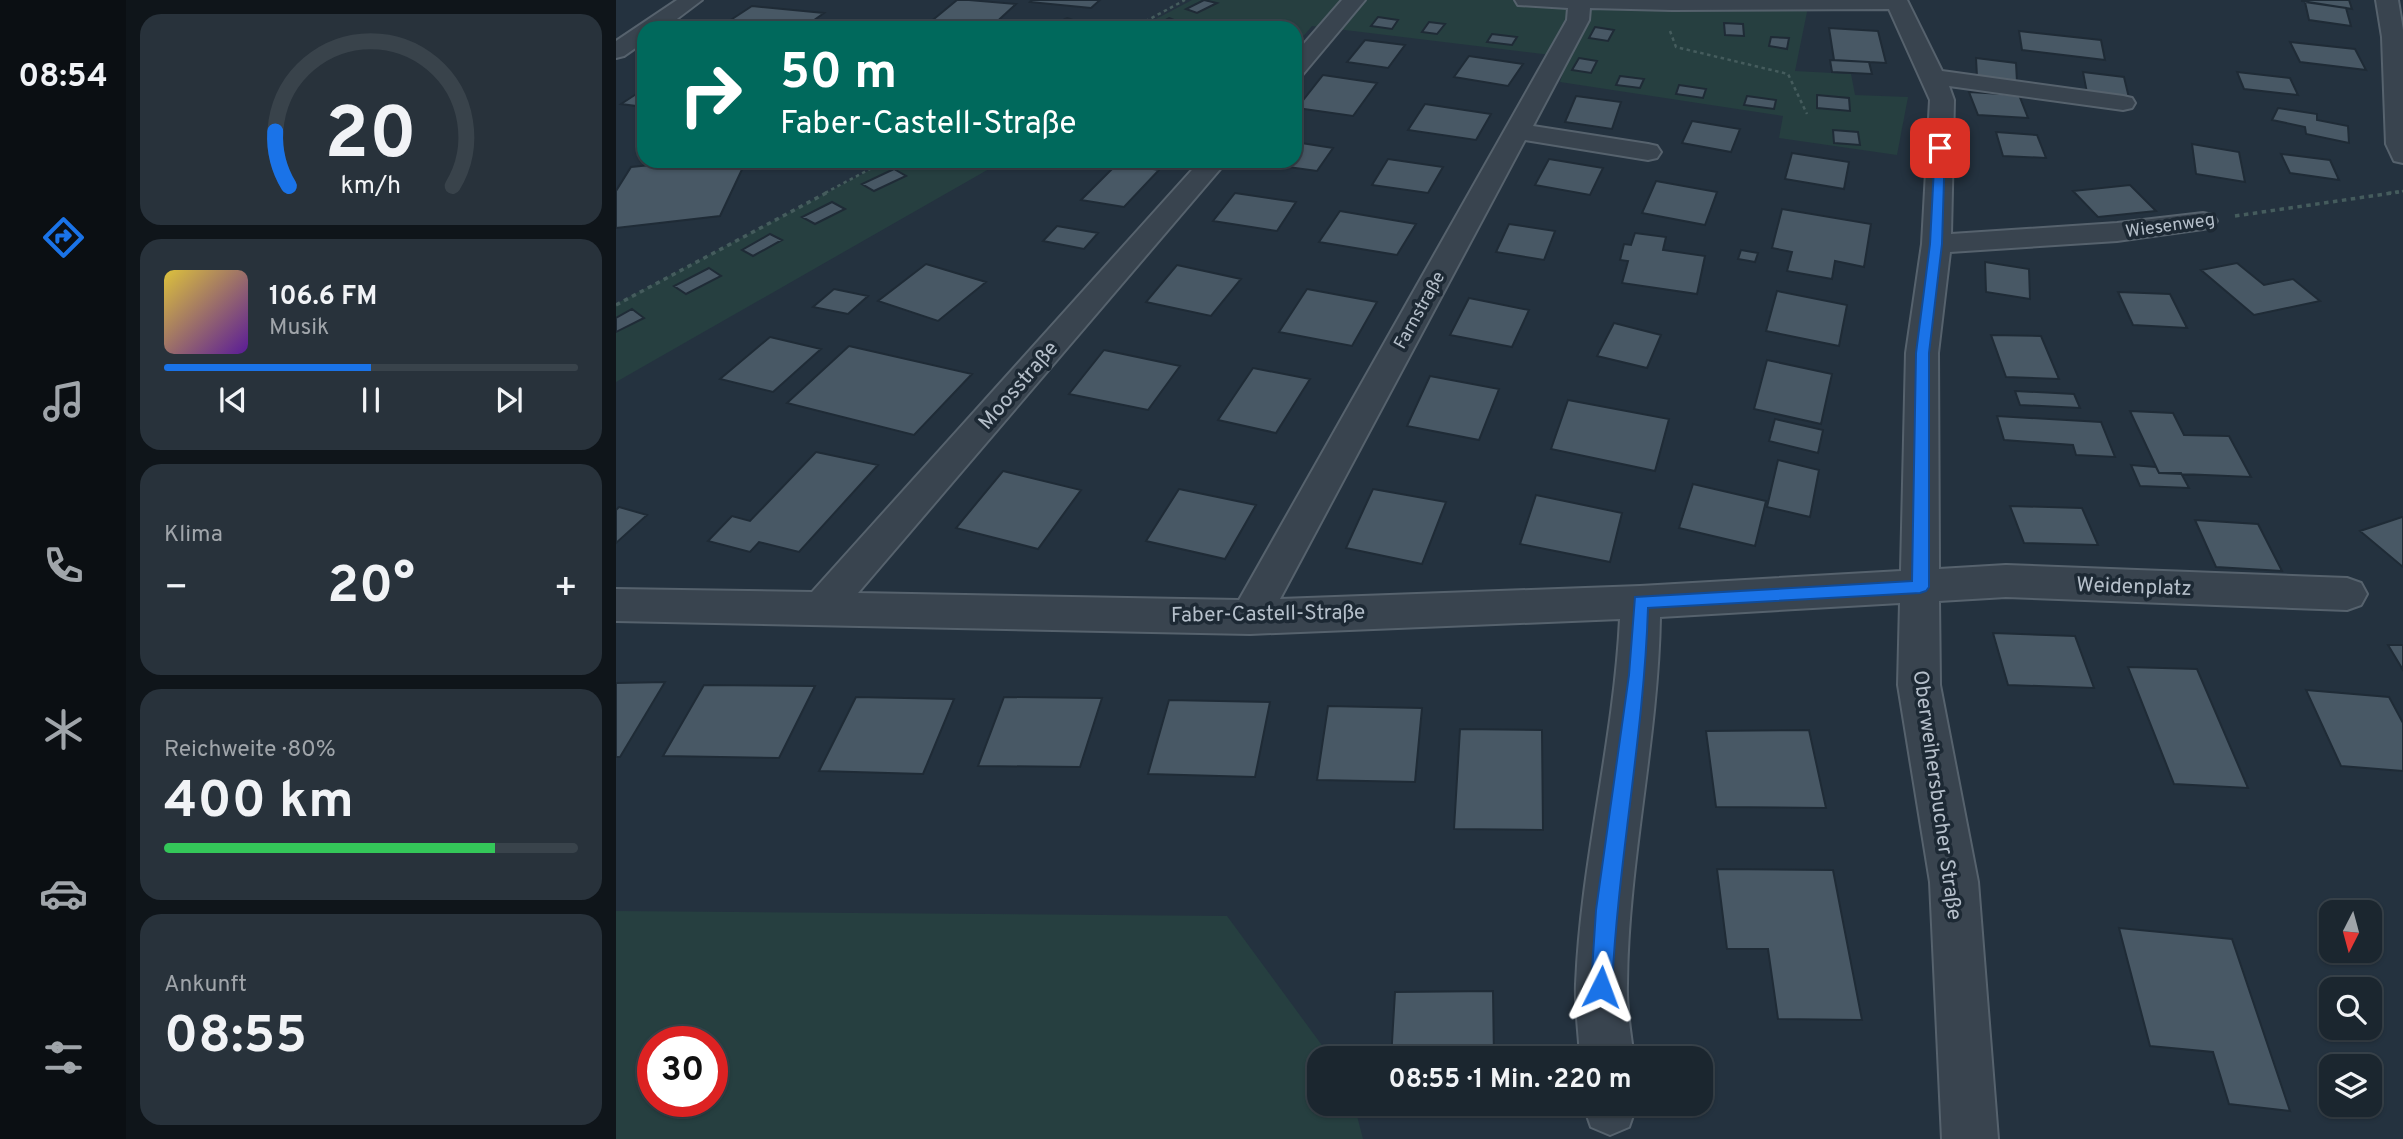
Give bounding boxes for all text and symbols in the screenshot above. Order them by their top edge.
text: 50 m [780,44,897,106]
icon: right [665,49,756,140]
text: 08:54 [18,58,108,98]
text: 20 [325,92,417,184]
text: Faber-Castell-Straße [780,105,1076,145]
pin [1910,118,1970,178]
icon: arrive [1921,129,1959,167]
text: km/h [341,170,401,202]
street label: Wiesenweg [2124,209,2216,244]
icon: directions [39,213,88,262]
street label: Farnstraße [1390,268,1451,354]
text: 106.6 FM [269,281,377,314]
text: Musik [269,314,329,343]
street label: Moosstraße [973,336,1065,436]
icon: music [39,377,88,426]
icon: previous [214,381,252,419]
icon: pause [352,381,390,419]
icon: next [490,381,528,419]
text: Klima [164,521,223,550]
icon: phone [39,541,88,590]
text: 20° [327,555,415,621]
text: − [164,565,189,614]
text: + [553,565,578,614]
street label: Weidenplatz [2076,572,2192,603]
street label: Faber-Castell-Straße [1171,599,1366,630]
street label: Oberweihersbucher Straße [1906,669,1967,922]
icon: climate [39,705,88,754]
text: Reichweite · 80% [164,736,336,765]
text: 400 km [164,770,354,836]
icon: car [39,869,88,918]
north arrow [2319,900,2382,962]
map controls [2319,900,2382,1117]
position arrow [1564,950,1638,1024]
text: Ankunft [164,971,247,1000]
button: search [2319,977,2382,1040]
text: 08:55 [164,1005,307,1071]
speed limit sign: 30 [637,1026,728,1117]
icon: filters [39,1033,88,1082]
button: layers [2319,1054,2382,1117]
text: 08:55 · 1 Min. · 220 m [1389,1064,1631,1097]

